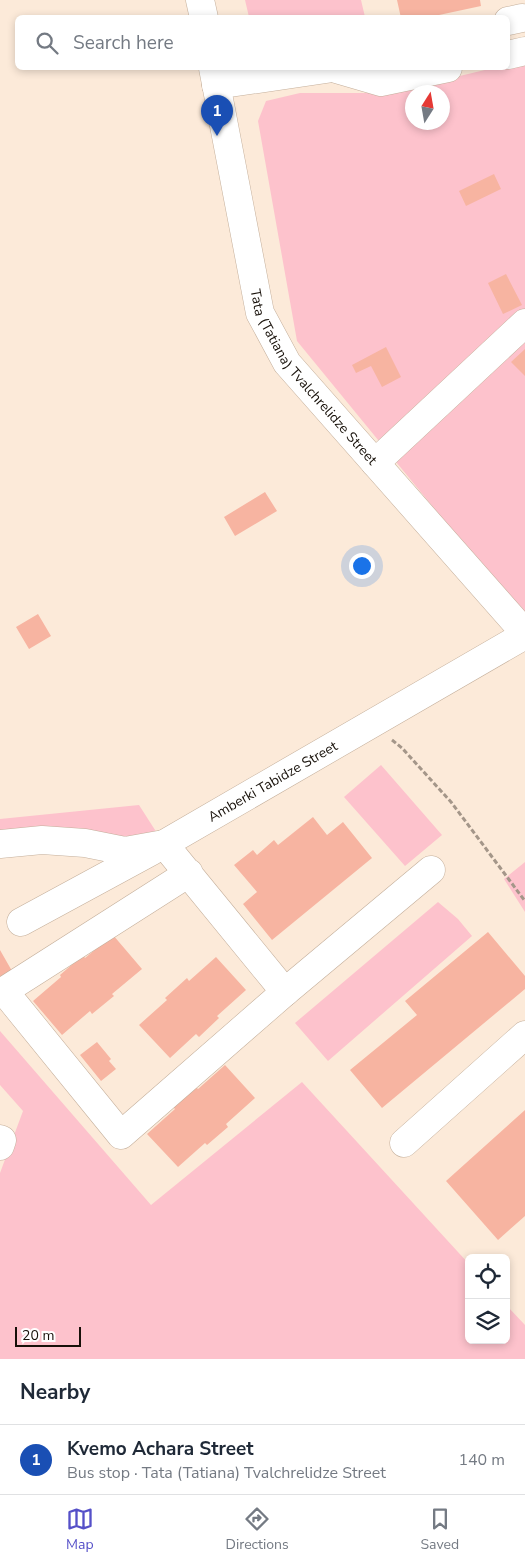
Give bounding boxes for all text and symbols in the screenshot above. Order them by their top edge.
search box [15,15,510,70]
icon: search [33,29,61,57]
text: Search here [73,30,174,56]
north arrow [405,85,450,130]
pin: 1 [201,95,233,136]
street label: Tata (Tatiana) Tvalchrelidze Street [246,287,381,469]
your location [349,553,375,579]
street label: Amberki Tabidze Street [204,737,341,827]
map controls [465,1254,510,1344]
button: locate [465,1254,510,1299]
button: layers [465,1299,510,1344]
scale bar [15,1324,81,1347]
text: 20 m [22,1326,54,1345]
text: Nearby [20,1378,90,1406]
text: Kvemo Achara Street [67,1436,254,1462]
text: 1 [31,1449,41,1471]
text: 140 m [458,1449,505,1471]
text: Bus stop · Tata (Tatiana) Tvalchrelidze Street [67,1462,386,1484]
tab: Map [66,1505,94,1554]
tab: Directions [226,1505,289,1554]
tab: Saved [420,1505,459,1554]

